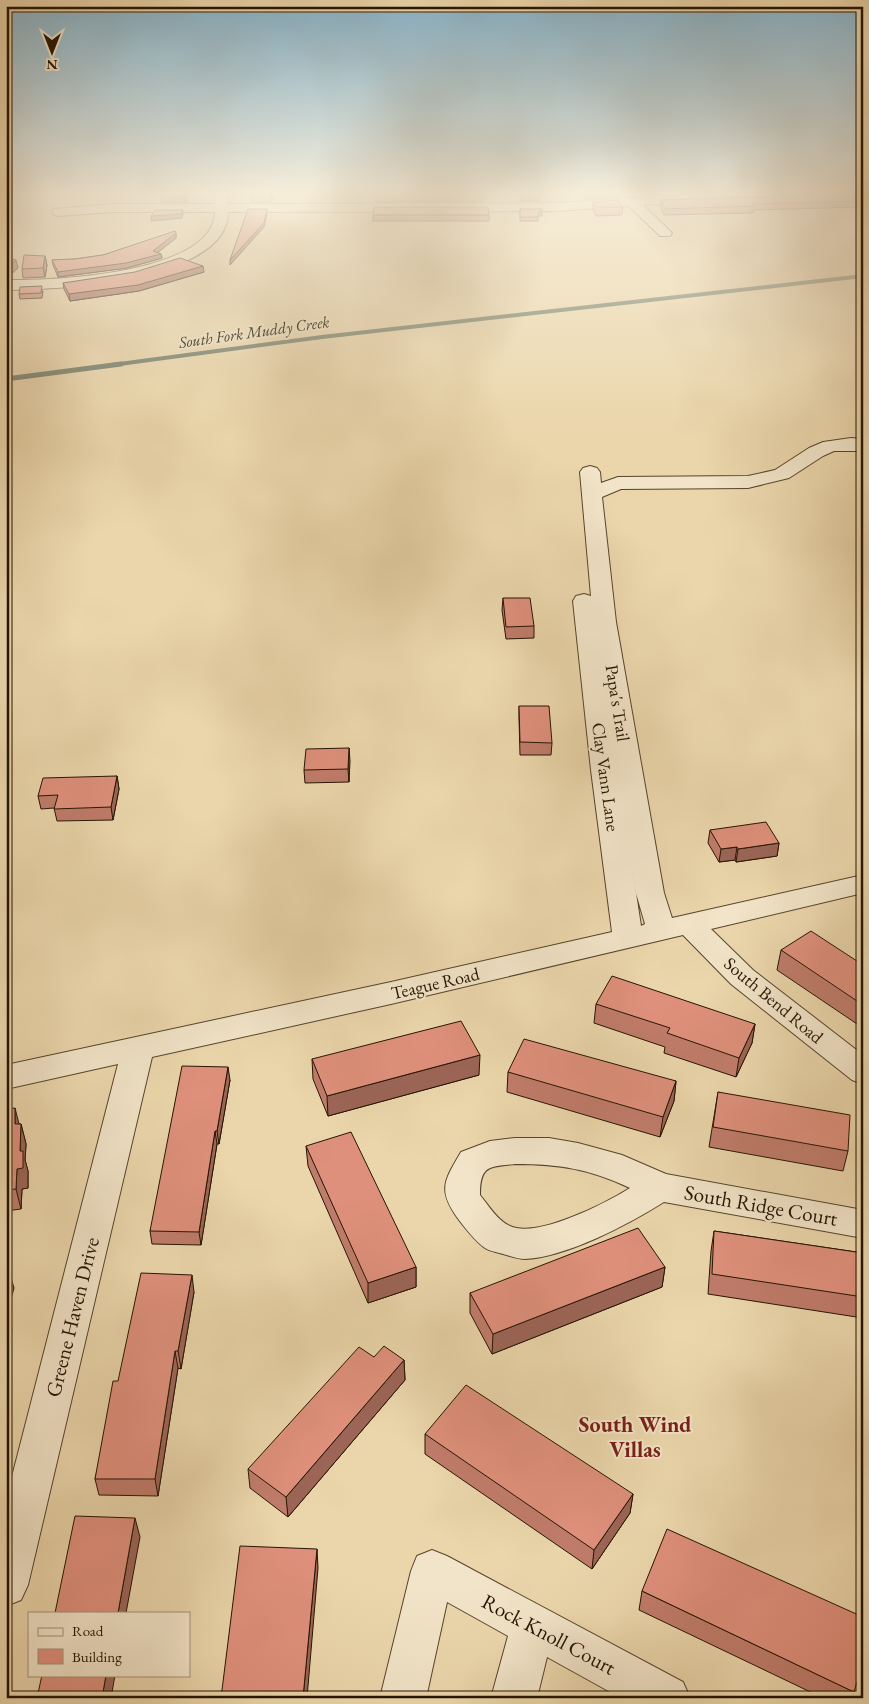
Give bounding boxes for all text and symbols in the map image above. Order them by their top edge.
north arrow [28,28,78,78]
text: N [46,56,58,74]
water label: South Fork Muddy Creek [176,311,331,353]
street label: Papa's Trail [601,663,635,743]
street label: Clay Vann Lane [587,721,625,833]
street label: South Bend Road [720,952,829,1049]
street label: Teague Road [389,961,482,1004]
street label: South Ridge Court [682,1178,840,1232]
street label: Greene Haven Drive [39,1234,105,1400]
district label: South Wind Villas [578,1410,692,1464]
street label: Rock Knoll Court [477,1587,621,1681]
legend [28,1612,190,1676]
text: Road [72,1621,104,1640]
text: Building [72,1647,122,1666]

